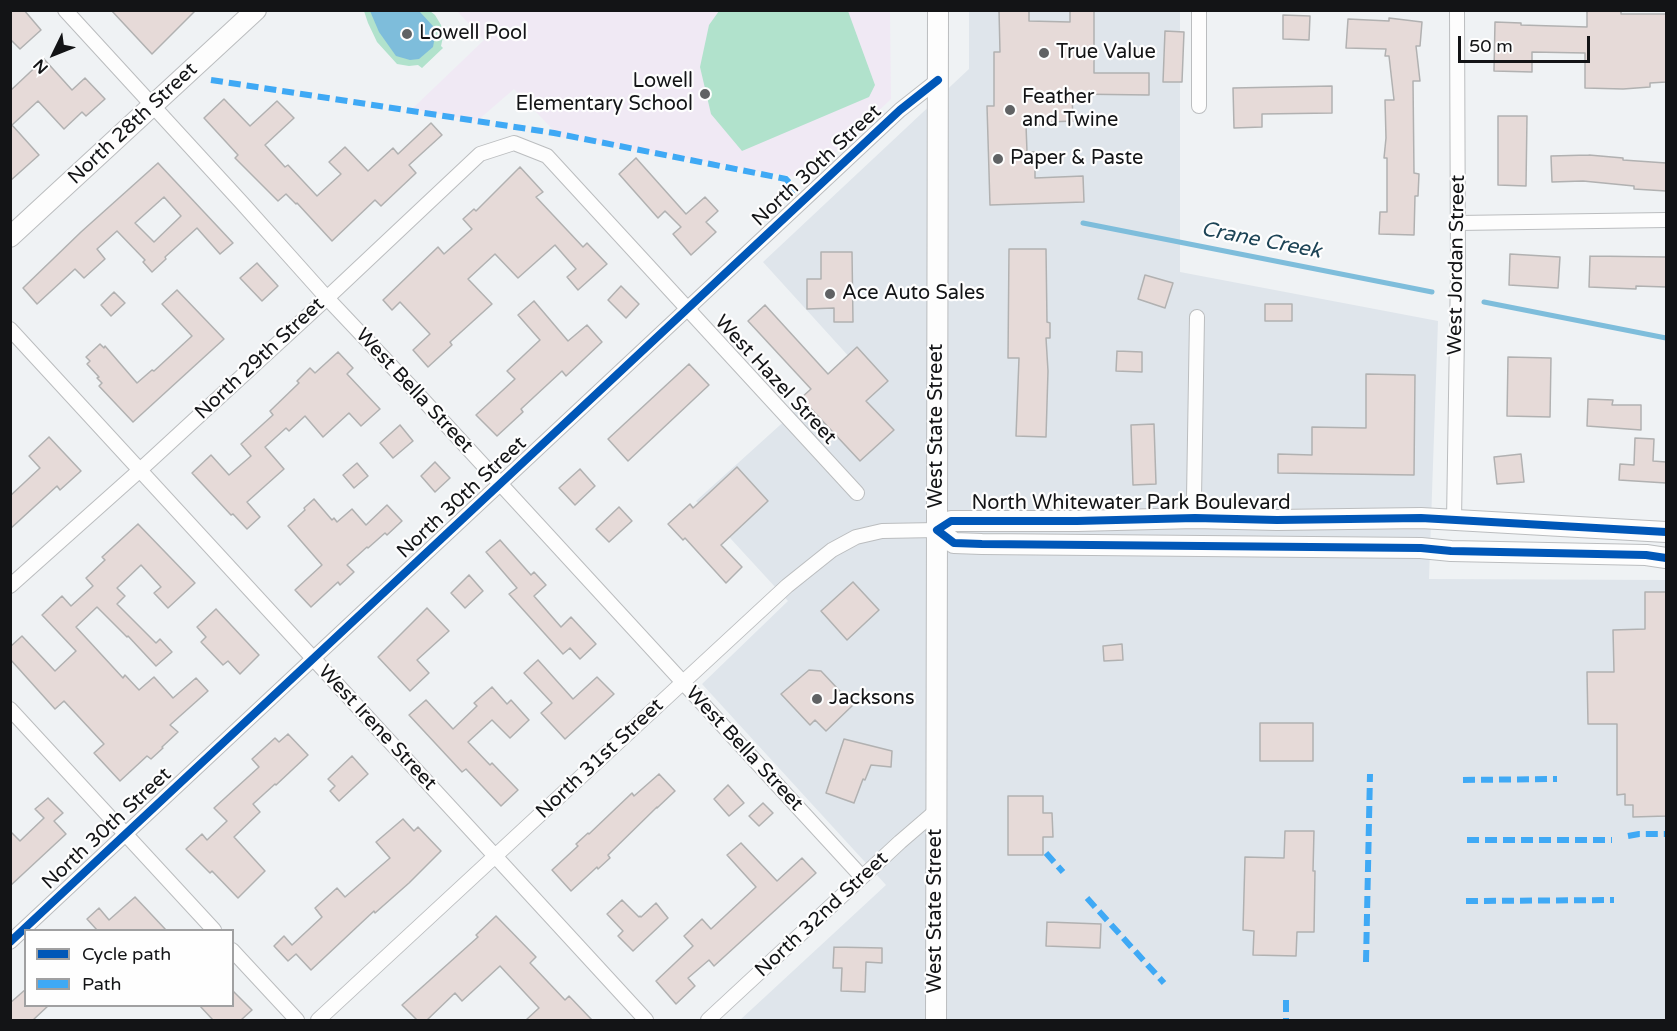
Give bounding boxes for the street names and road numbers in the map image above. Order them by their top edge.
street label: North 28th Street [63,58,203,190]
street label: North 30th Street [747,100,887,232]
street label: West Jordan Street [1443,175,1471,355]
street label: North 29th Street [190,293,330,425]
street label: West Hazel Street [709,310,841,450]
street label: West Bella Street [350,324,478,458]
street label: West State Street [925,344,949,508]
street label: North 30th Street [392,432,532,564]
street label: North Whitewater Park Boulevard [971,492,1291,516]
street label: West Irene Street [313,660,441,796]
street label: West Bella Street [680,682,808,816]
street label: North 31st Street [531,694,669,824]
street label: North 30th Street [37,763,177,895]
street label: West State Street [924,829,948,993]
street label: North 32nd Street [751,847,893,983]

